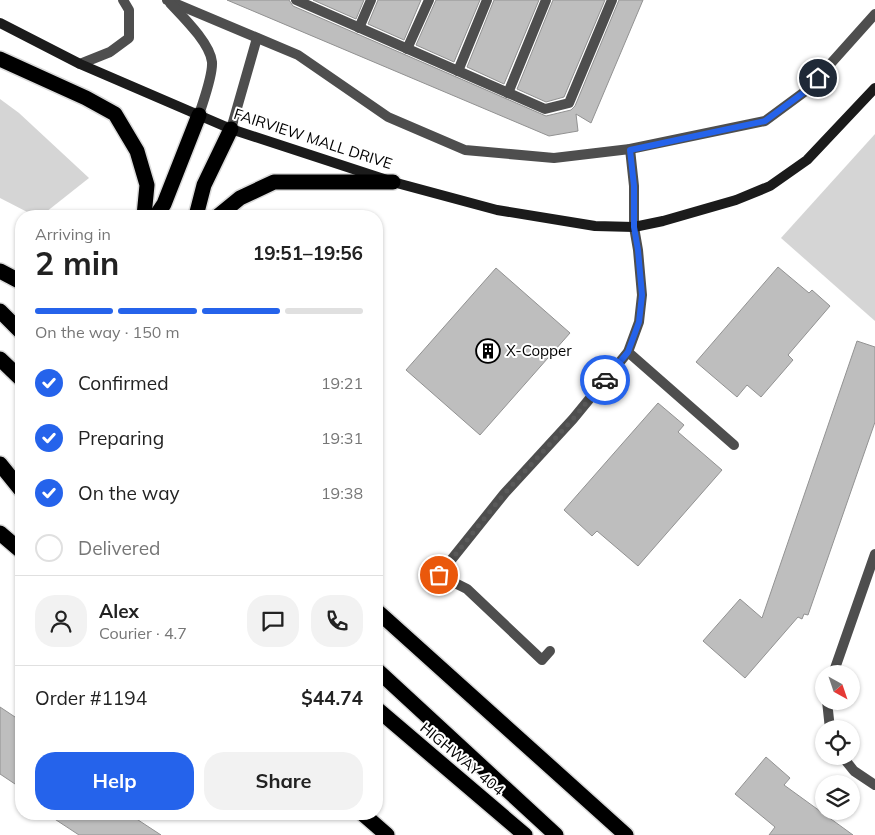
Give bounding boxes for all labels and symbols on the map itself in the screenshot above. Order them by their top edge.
pin [797,57,839,99]
street label: FAIRVIEW MALL DRIVE [232,104,395,173]
building icon: X-Copper [475,338,501,364]
place label: X-Copper [506,341,572,360]
courier [580,355,630,405]
pin [418,554,460,596]
north arrow [815,665,860,710]
street label: HIGHWAY 404 [416,718,508,799]

